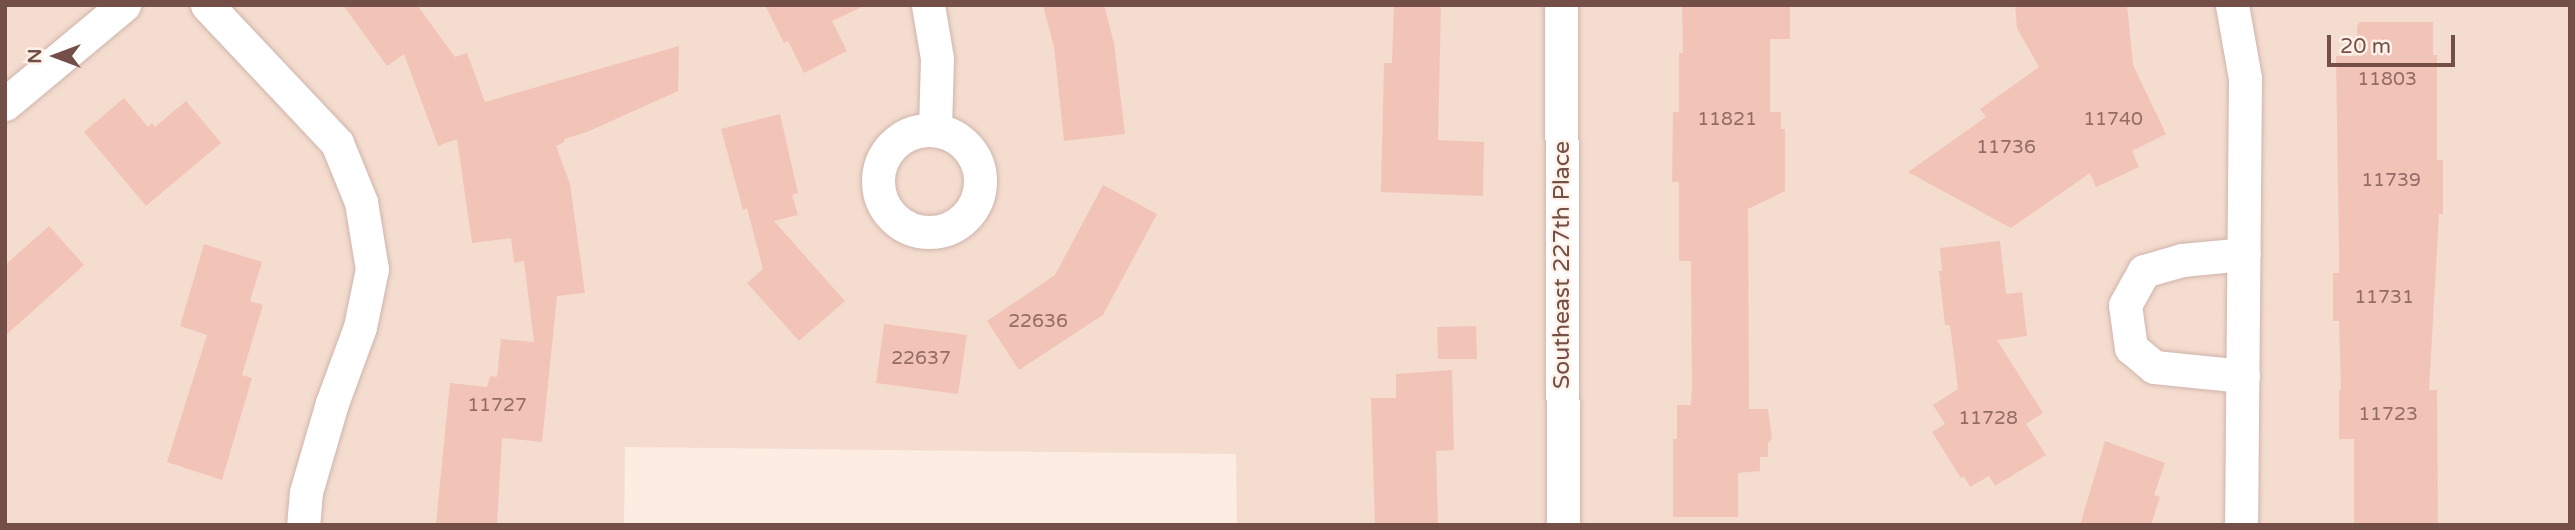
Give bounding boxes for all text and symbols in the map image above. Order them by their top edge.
north arrow [21,21,91,91]
scale bar [2330,21,2458,65]
text: 20 m [2340,34,2391,59]
text: N [24,48,46,64]
house number: 11803 [2357,69,2417,91]
house number: 11821 [1697,109,1757,131]
house number: 11740 [2083,109,2143,131]
house number: 11736 [1976,137,2036,159]
street label: Southeast 227th Place [1548,141,1576,389]
house number: 11739 [2361,170,2421,192]
house number: 11731 [2354,287,2414,309]
house number: 22636 [1008,311,1068,333]
house number: 22637 [891,348,951,370]
house number: 11727 [467,395,527,417]
house number: 11723 [2358,404,2418,426]
house number: 11728 [1958,408,2018,430]

